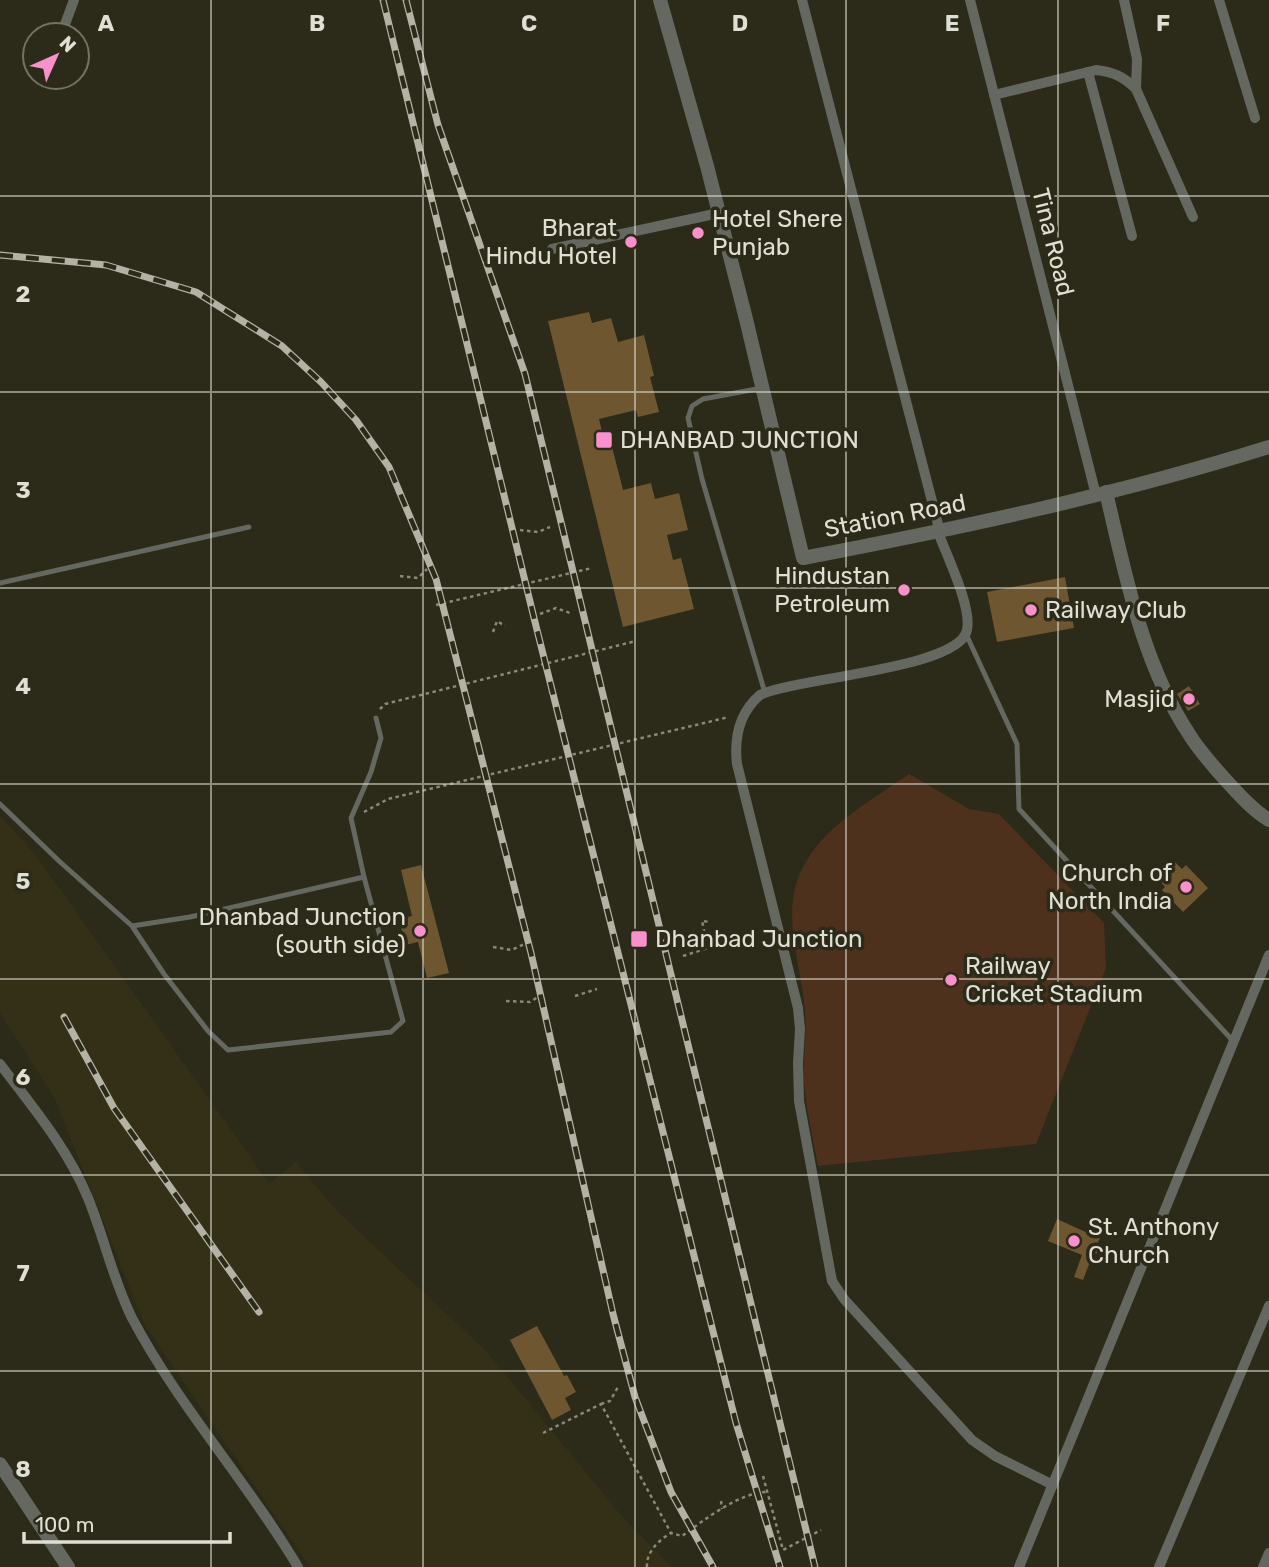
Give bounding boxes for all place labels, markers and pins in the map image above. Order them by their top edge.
place label: Hotel Shere Punjab [712,205,843,261]
place label: Bharat Hindu Hotel [485,214,617,270]
marker: Hotel Shere Punjab [690,225,706,241]
marker: Bharat Hindu Hotel [623,234,639,250]
place label: DHANBAD JUNCTION [620,426,859,454]
marker: DHANBAD JUNCTION [594,430,614,450]
place label: Hindustan Petroleum [774,562,890,618]
marker: Hindustan Petroleum [896,582,912,598]
place label: Railway Club [1045,596,1187,624]
marker: Railway Club [1023,602,1039,618]
place label: Masjid [1104,685,1175,713]
marker: Masjid [1181,691,1197,707]
place label: Church of North India [1048,859,1173,915]
marker: Church of North India [1178,879,1194,895]
place label: Dhanbad Junction (south side) [198,903,406,959]
marker: Dhanbad Junction (south side) [412,923,428,939]
place label: Dhanbad Junction [655,925,863,953]
marker: Dhanbad Junction [629,929,649,949]
place label: Railway Cricket Stadium [965,952,1143,1008]
marker: Railway Cricket Stadium [943,972,959,988]
place label: St. Anthony Church [1088,1213,1219,1269]
marker: St. Anthony Church [1066,1233,1082,1249]

